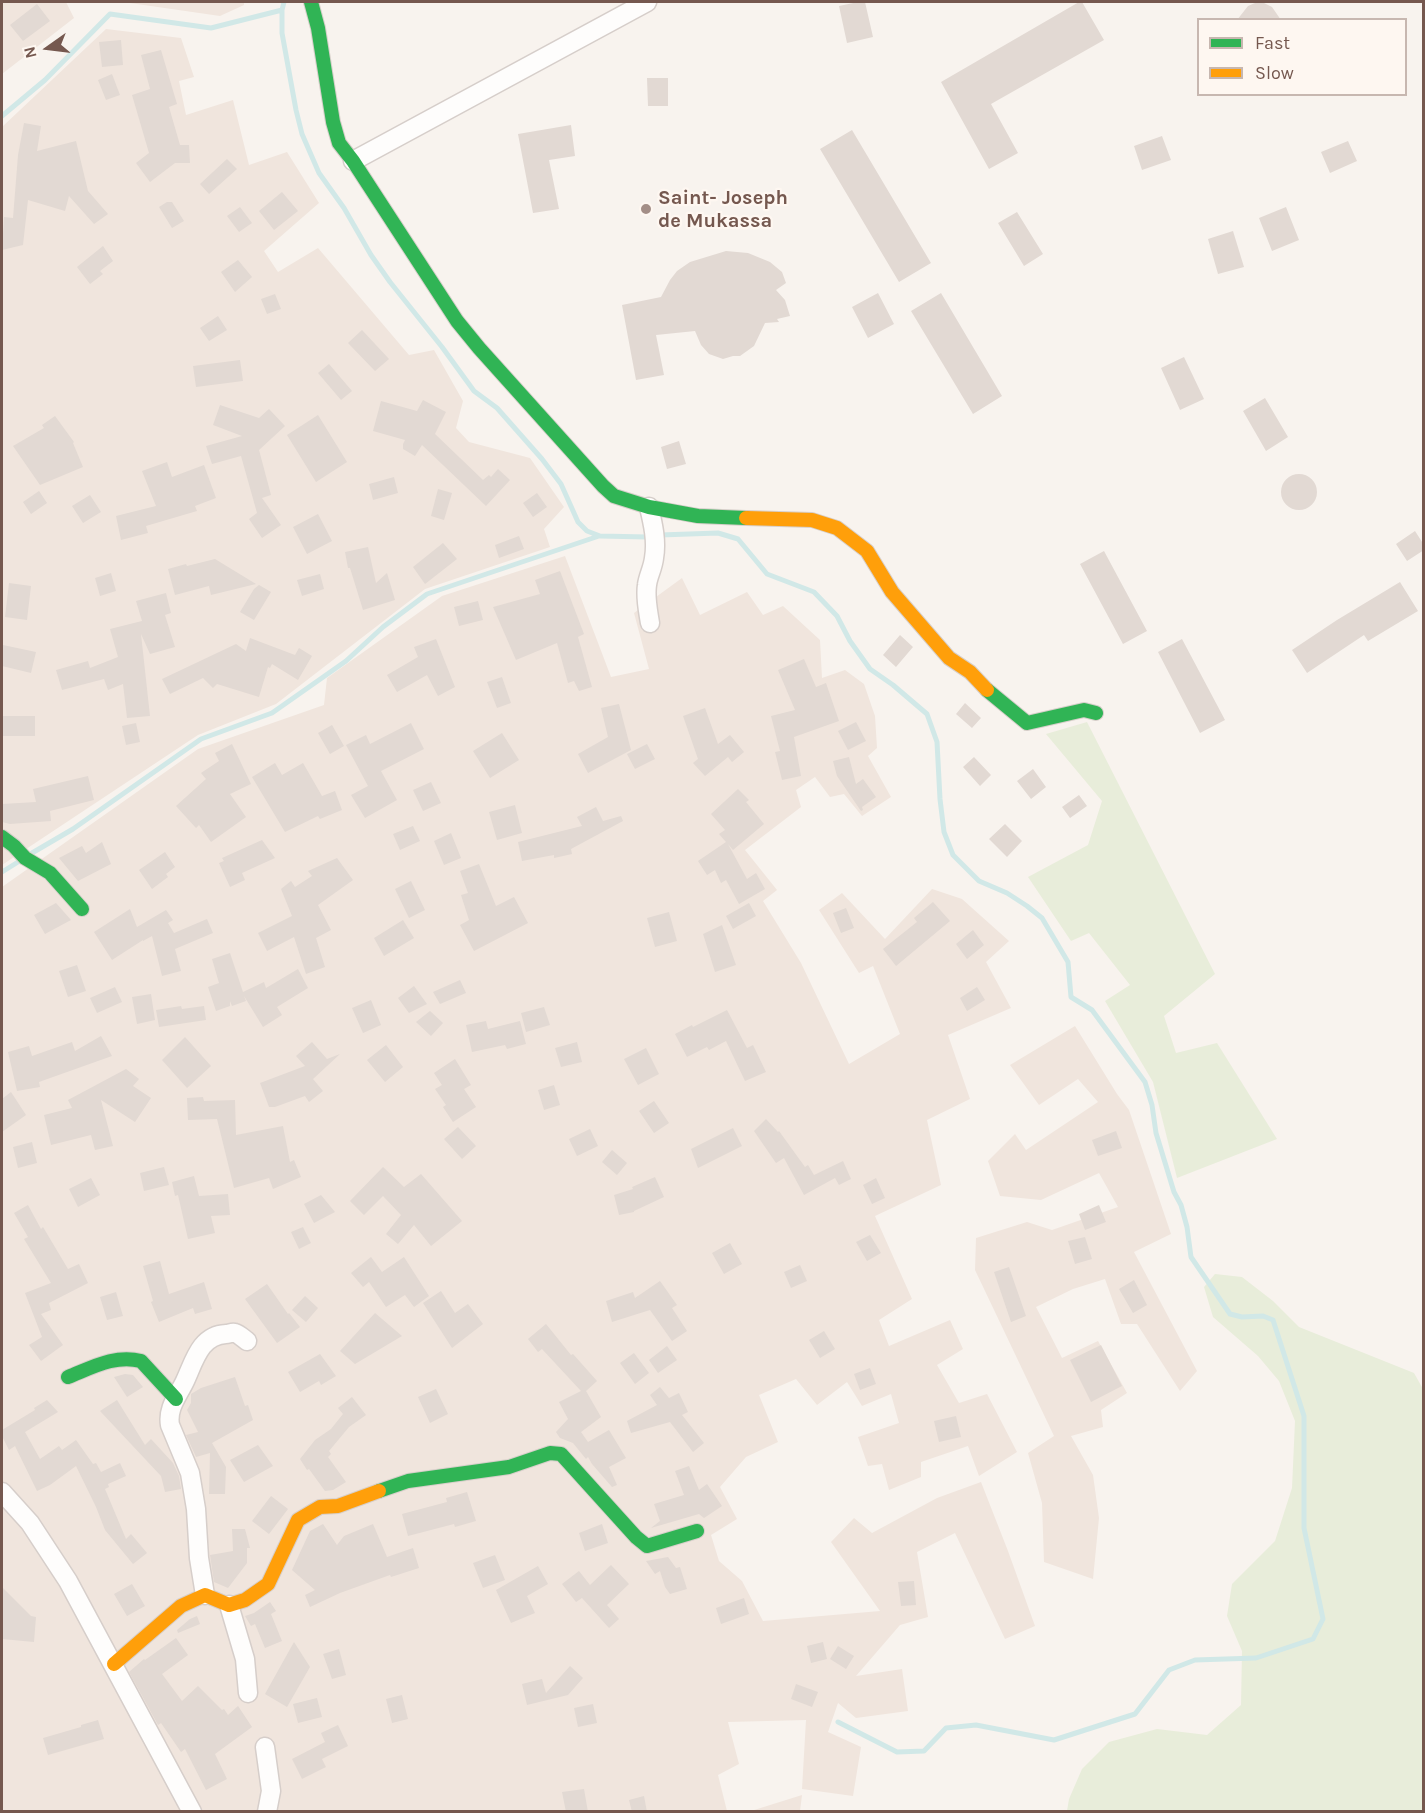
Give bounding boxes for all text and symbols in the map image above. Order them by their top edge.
north arrow [18,18,78,78]
legend [1197,18,1407,96]
text: Fast [1255,32,1290,54]
text: N [19,45,41,60]
text: Slow [1255,62,1294,84]
place label: Saint- Joseph de Mukassa [658,186,788,233]
marker: Saint- Joseph de Mukassa [639,202,653,216]

